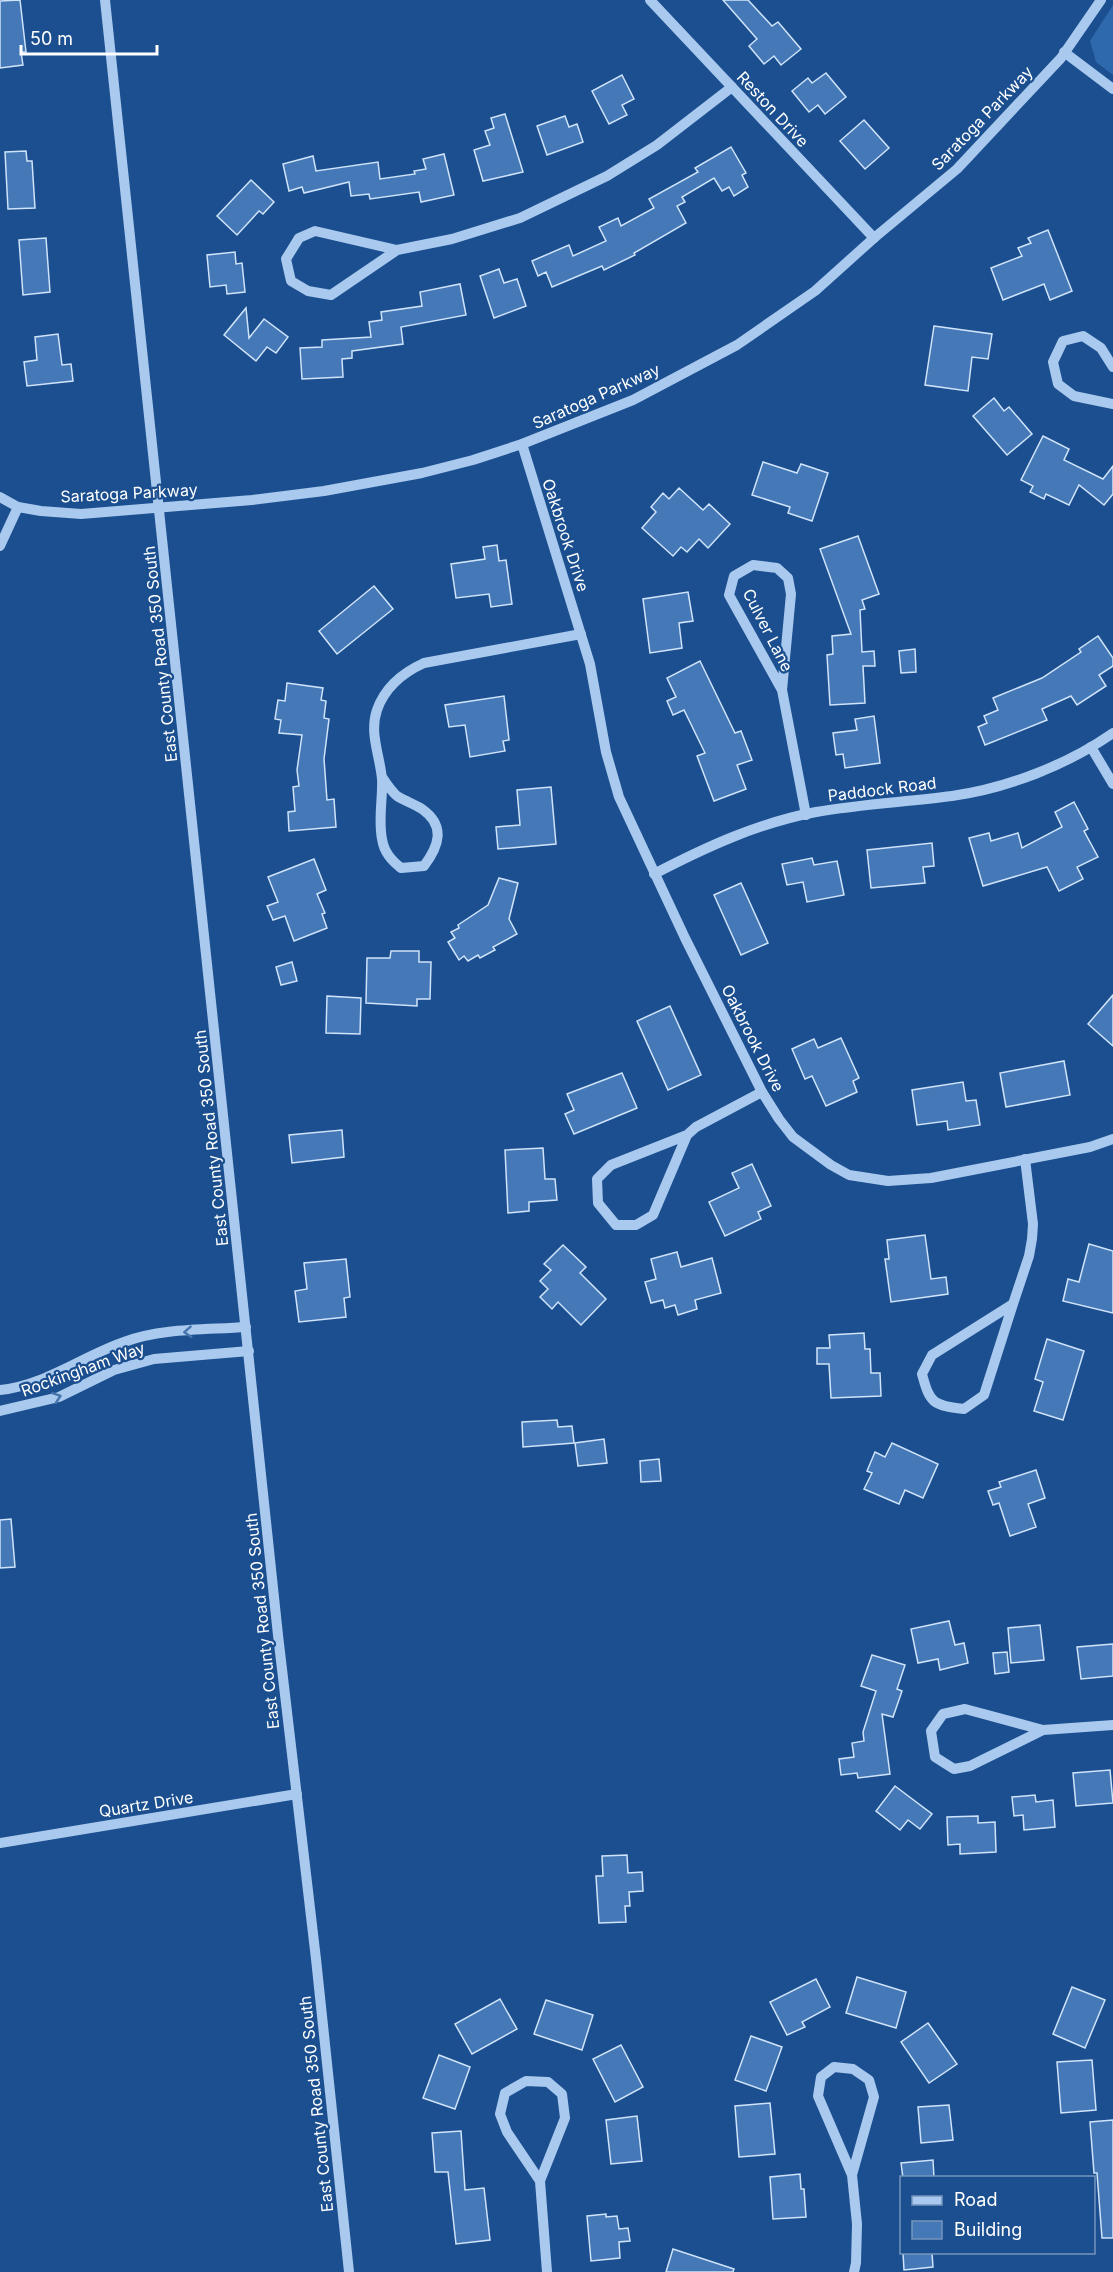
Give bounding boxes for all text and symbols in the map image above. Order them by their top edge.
scale bar [21,18,158,56]
text: 50 m [30,28,73,49]
street label: Saratoga Parkway [927,62,1037,174]
street label: Reston Drive [733,67,813,151]
street label: Saratoga Parkway [529,359,663,433]
street label: Oakbrook Drive [538,476,594,594]
street label: Saratoga Parkway [60,479,198,507]
street label: East County Road 350 South [139,545,181,763]
street label: Culver Lane [739,585,797,675]
street label: Paddock Road [826,772,938,806]
street label: Oakbrook Drive [717,981,789,1095]
street label: East County Road 350 South [190,1029,232,1247]
one-way arrow [183,1325,192,1338]
street label: Rockingham Way [18,1337,148,1401]
one-way arrow [51,1392,61,1404]
street label: East County Road 350 South [241,1512,283,1730]
street label: Quartz Drive [97,1787,195,1821]
street label: East County Road 350 South [295,1995,337,2213]
legend [900,2176,1095,2254]
text: Road [954,2189,997,2210]
text: Building [954,2219,1022,2240]

